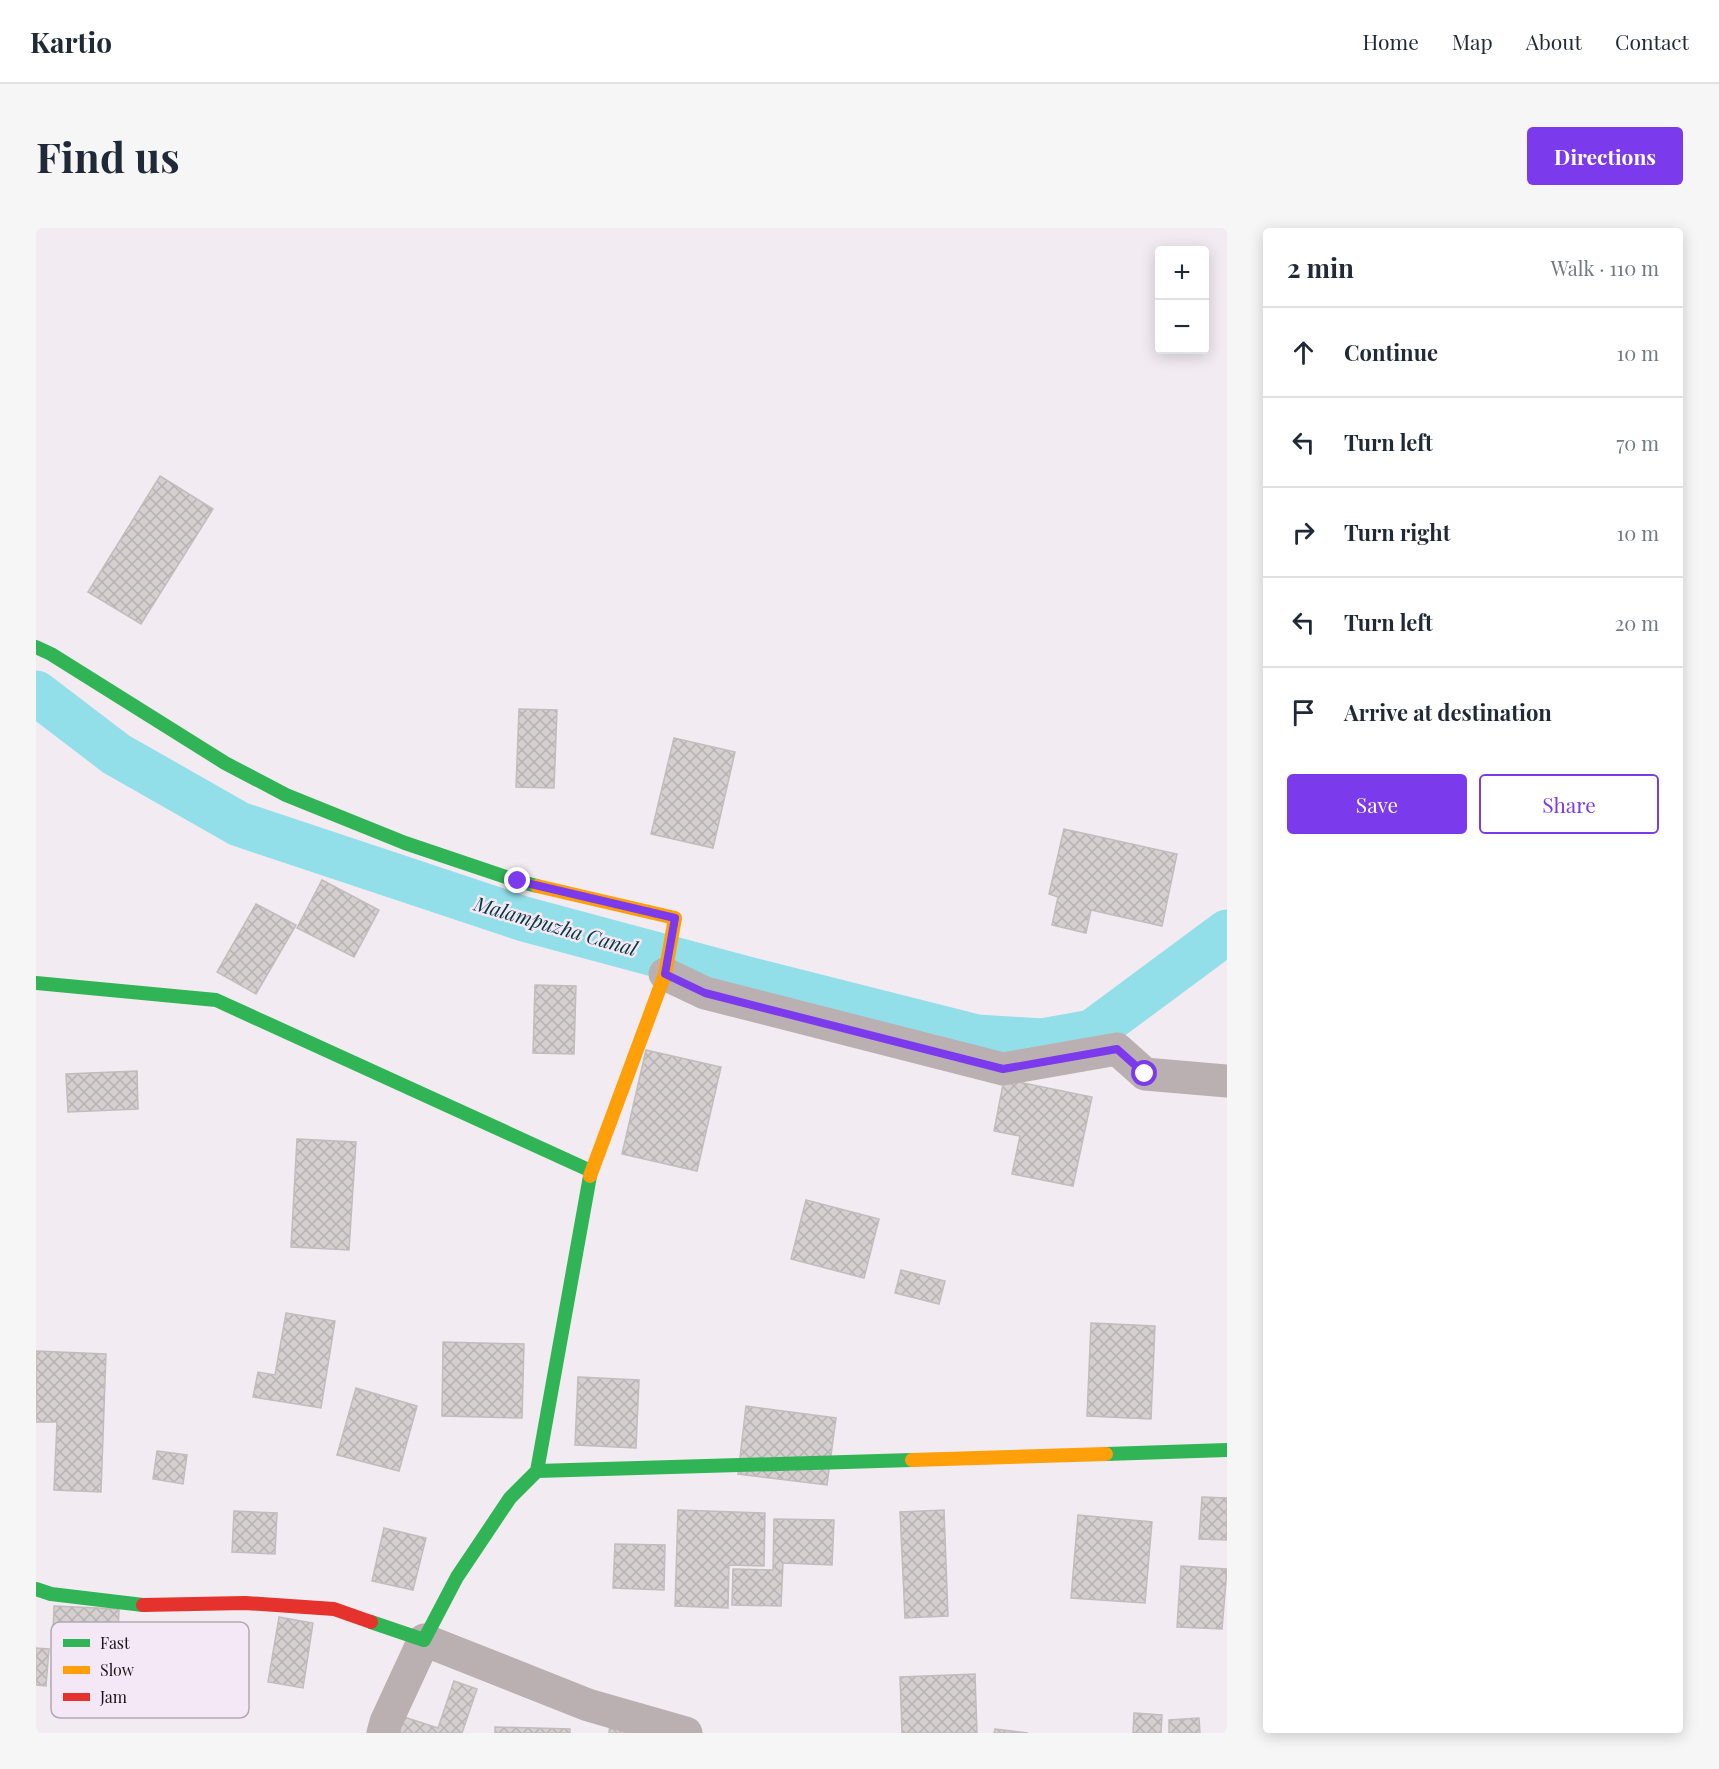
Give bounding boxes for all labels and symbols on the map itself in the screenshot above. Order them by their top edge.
route end [504,867,530,893]
water label: Malampuzha Canal [470,889,642,962]
route start [1131,1060,1157,1086]
legend [51,1622,249,1718]
text: Fast [100,1632,130,1653]
text: Slow [100,1659,135,1680]
text: Jam [99,1686,127,1707]

